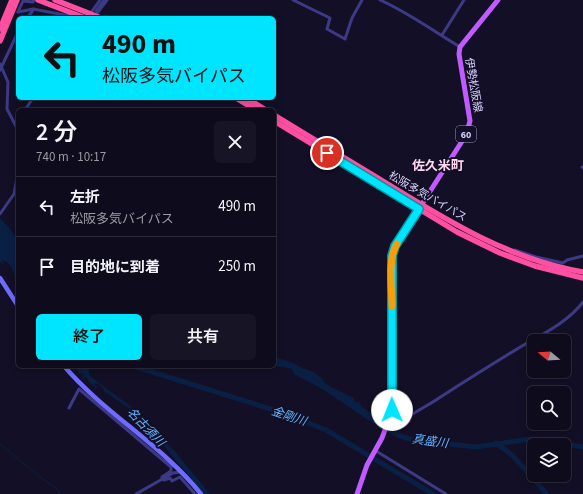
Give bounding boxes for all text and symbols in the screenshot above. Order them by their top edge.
text: 490 m [102,24,176,64]
icon: left [36,32,88,84]
street label: 伊勢松阪線 [461,57,486,113]
text: 松阪多気バイパス [102,64,246,89]
text: 2 分 [36,115,77,150]
button: close [214,121,256,163]
road number: 60 [456,126,476,142]
pin [310,136,344,170]
icon: arrive [316,142,338,164]
text: 740 m · 10:17 [36,148,106,166]
district label: 佐久米町 [412,157,464,175]
street label: 松阪多気バイパス [386,168,470,225]
text: 左折 [70,187,100,208]
icon: left [36,196,58,218]
text: 490 m [218,196,256,217]
text: 松阪多気バイパス [70,210,174,228]
icon: arrive [36,256,58,278]
text: 250 m [218,256,256,277]
text: 目的地に到着 [70,257,160,278]
button: 終了 [36,314,142,360]
button: 共有 [150,314,256,360]
north arrow [527,334,571,378]
map controls [527,334,571,482]
button: search [527,386,571,430]
position arrow [371,389,413,431]
water label: 金剛川 [269,403,310,431]
water label: 名古須川 [123,404,170,452]
water label: 真盛川 [411,431,451,453]
button: layers [527,438,571,482]

